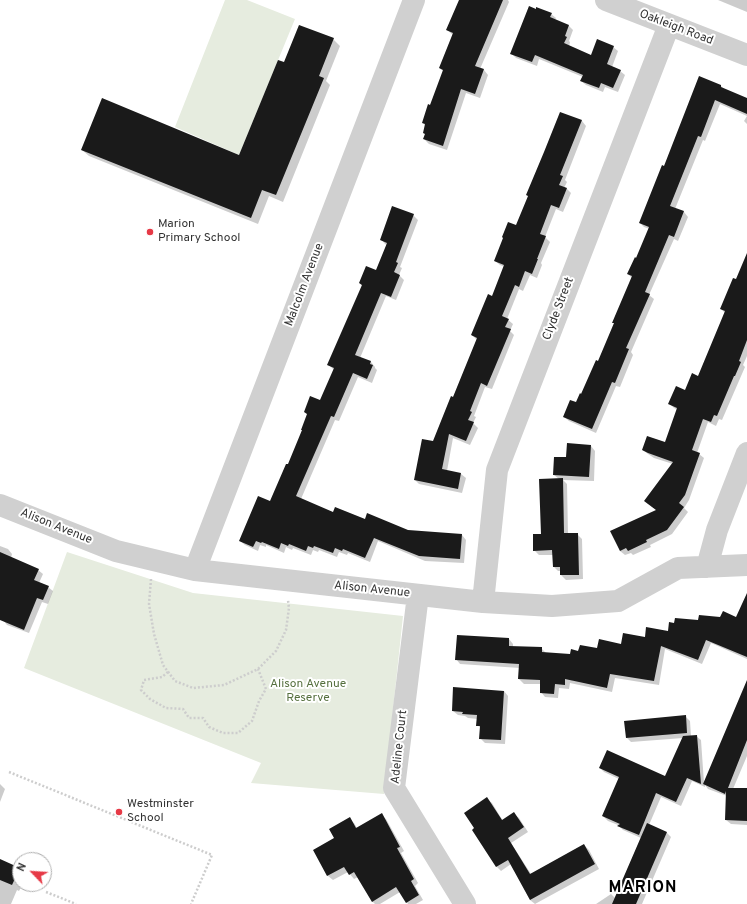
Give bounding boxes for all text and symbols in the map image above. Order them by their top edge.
street label: Oakleigh Road [637,7,715,49]
place label: Marion Primary School [158,218,240,246]
marker: Marion Primary School [145,227,155,237]
street label: Malcolm Avenue [283,241,327,329]
street label: Clyde Street [540,275,578,343]
street label: Alison Avenue [18,506,94,548]
street label: Alison Avenue [333,579,411,601]
park label: Alison Avenue Reserve [270,678,346,706]
street label: Adeline Court [389,709,411,785]
place label: Westminster School [127,798,194,826]
marker: Westminster School [114,807,124,817]
north arrow [12,852,52,892]
text: N [14,861,30,874]
district label: MARION [609,879,677,899]

